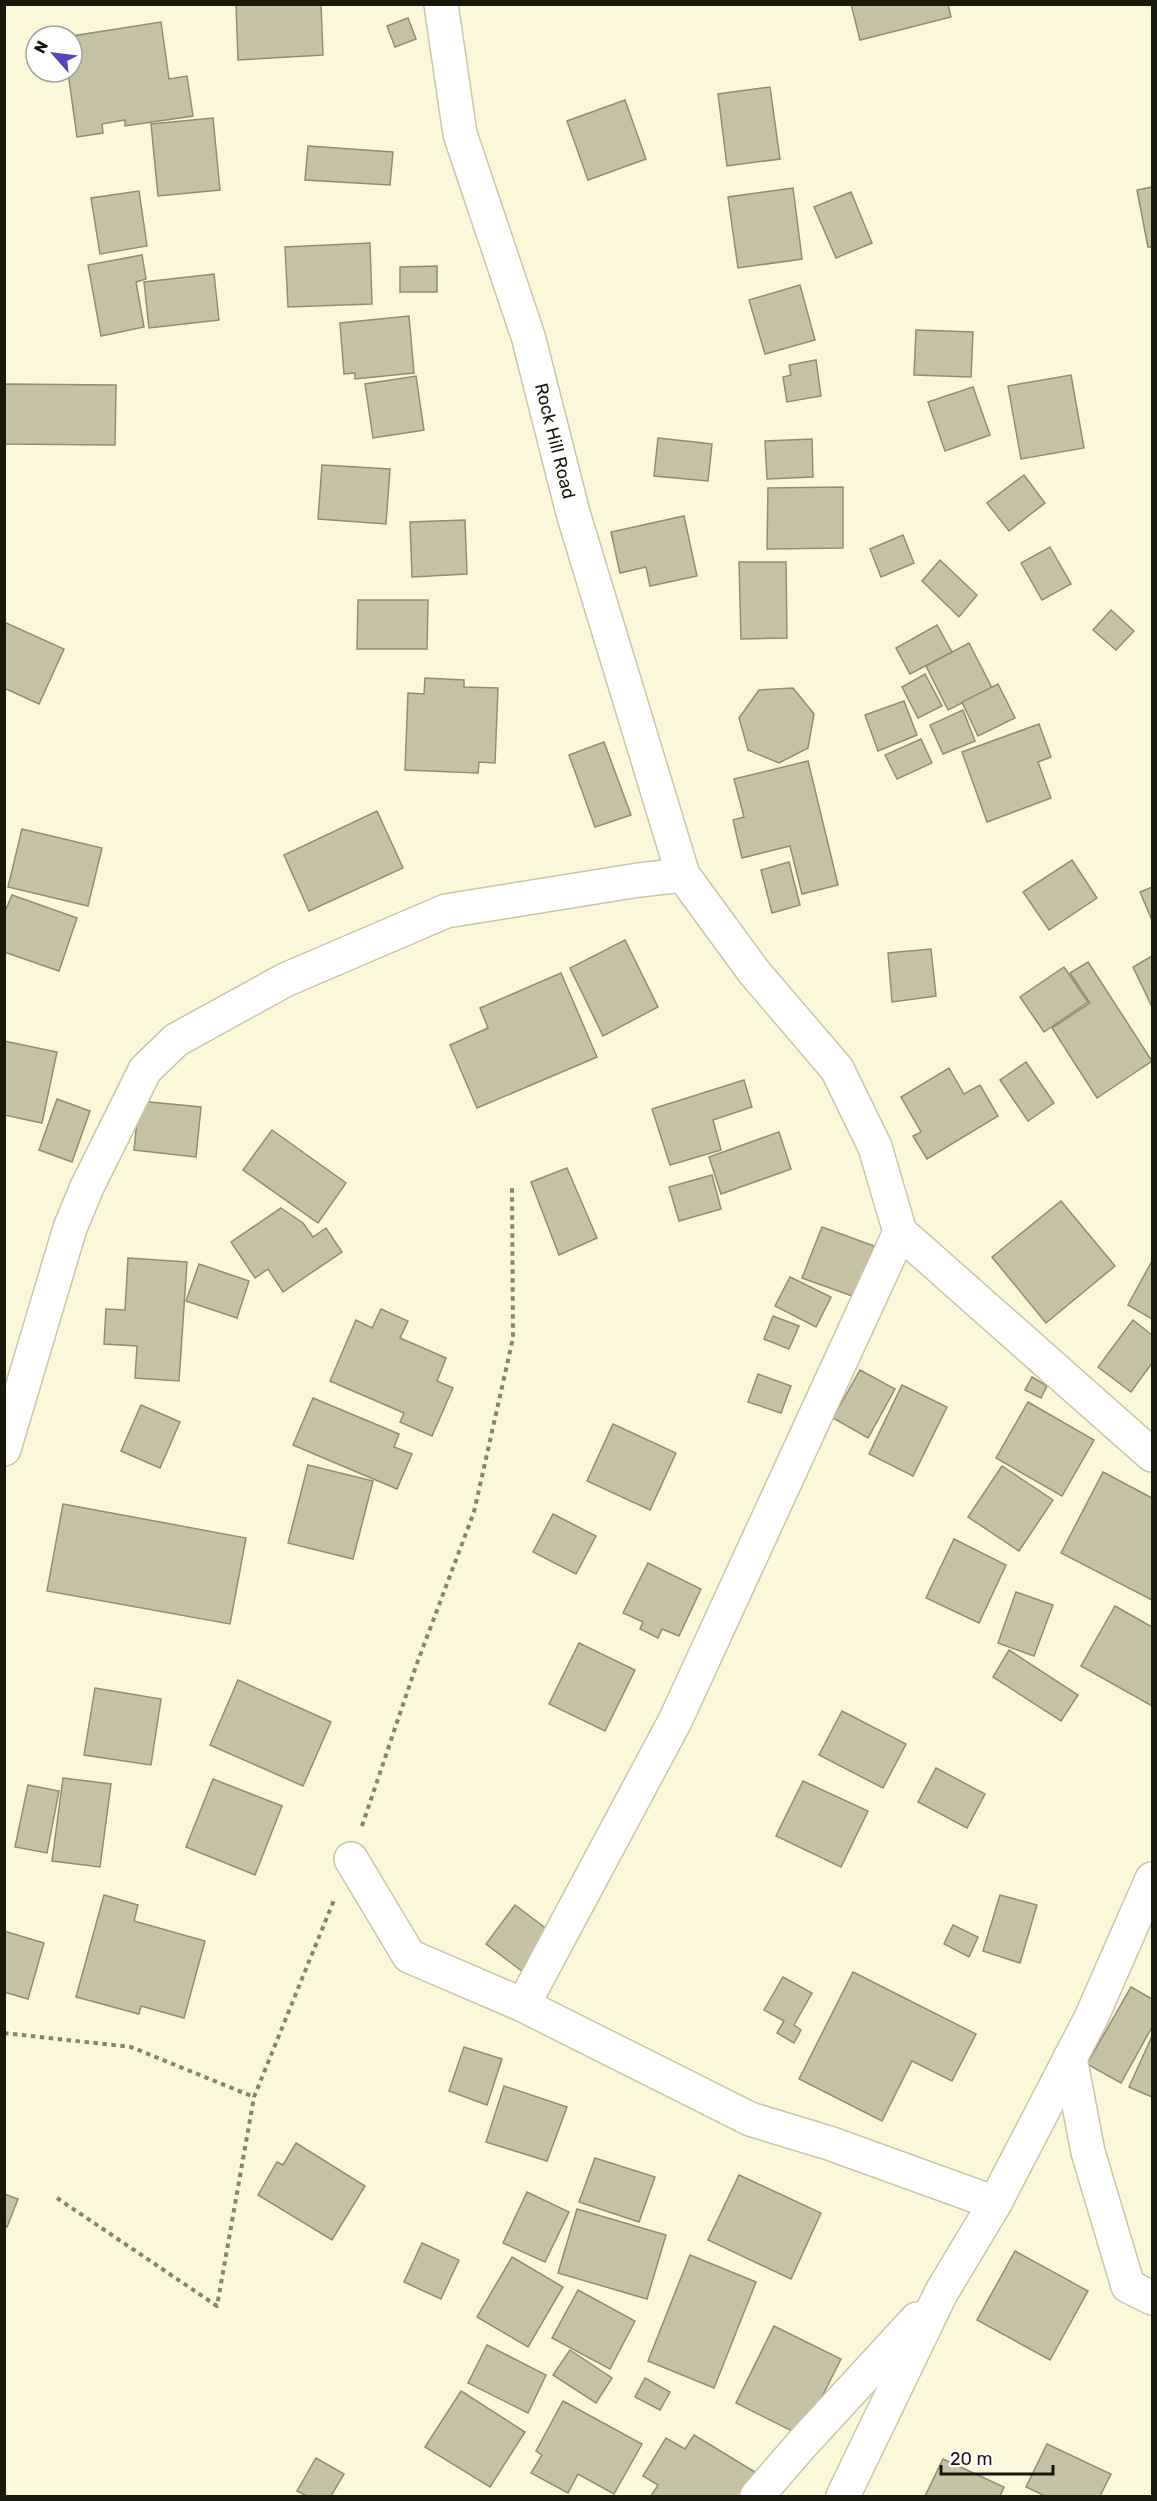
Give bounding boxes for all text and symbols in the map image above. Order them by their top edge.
north arrow [24,24,84,84]
text: N [30,38,52,57]
street label: Rock Hill Road [530,381,580,501]
scale bar [941,2438,1054,2476]
text: 20 m [950,2448,992,2470]

